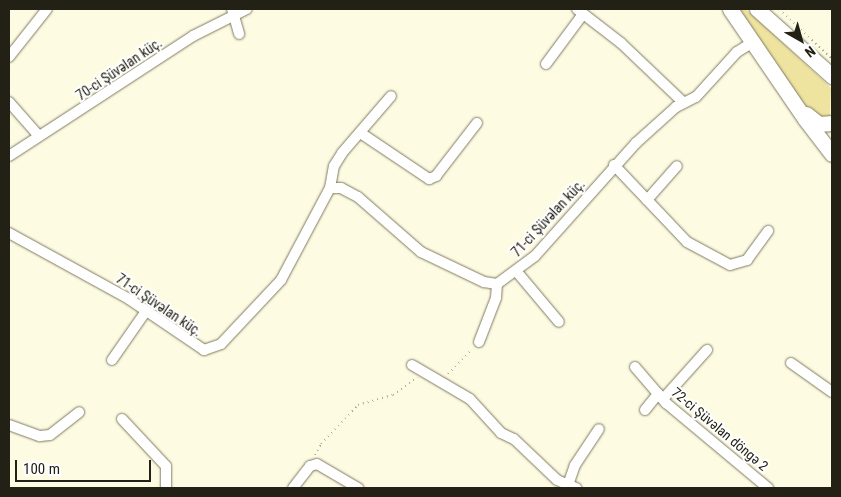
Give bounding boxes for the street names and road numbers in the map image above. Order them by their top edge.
street label: 70-ci Şüvəlan küç. [73,34,165,104]
street label: 71-ci Şüvəlan küç. [508,176,588,260]
street label: 71-ci Şüvəlan küç. [113,270,205,340]
street label: 72-ci Şüvəlan döngə 2 [668,384,772,474]

